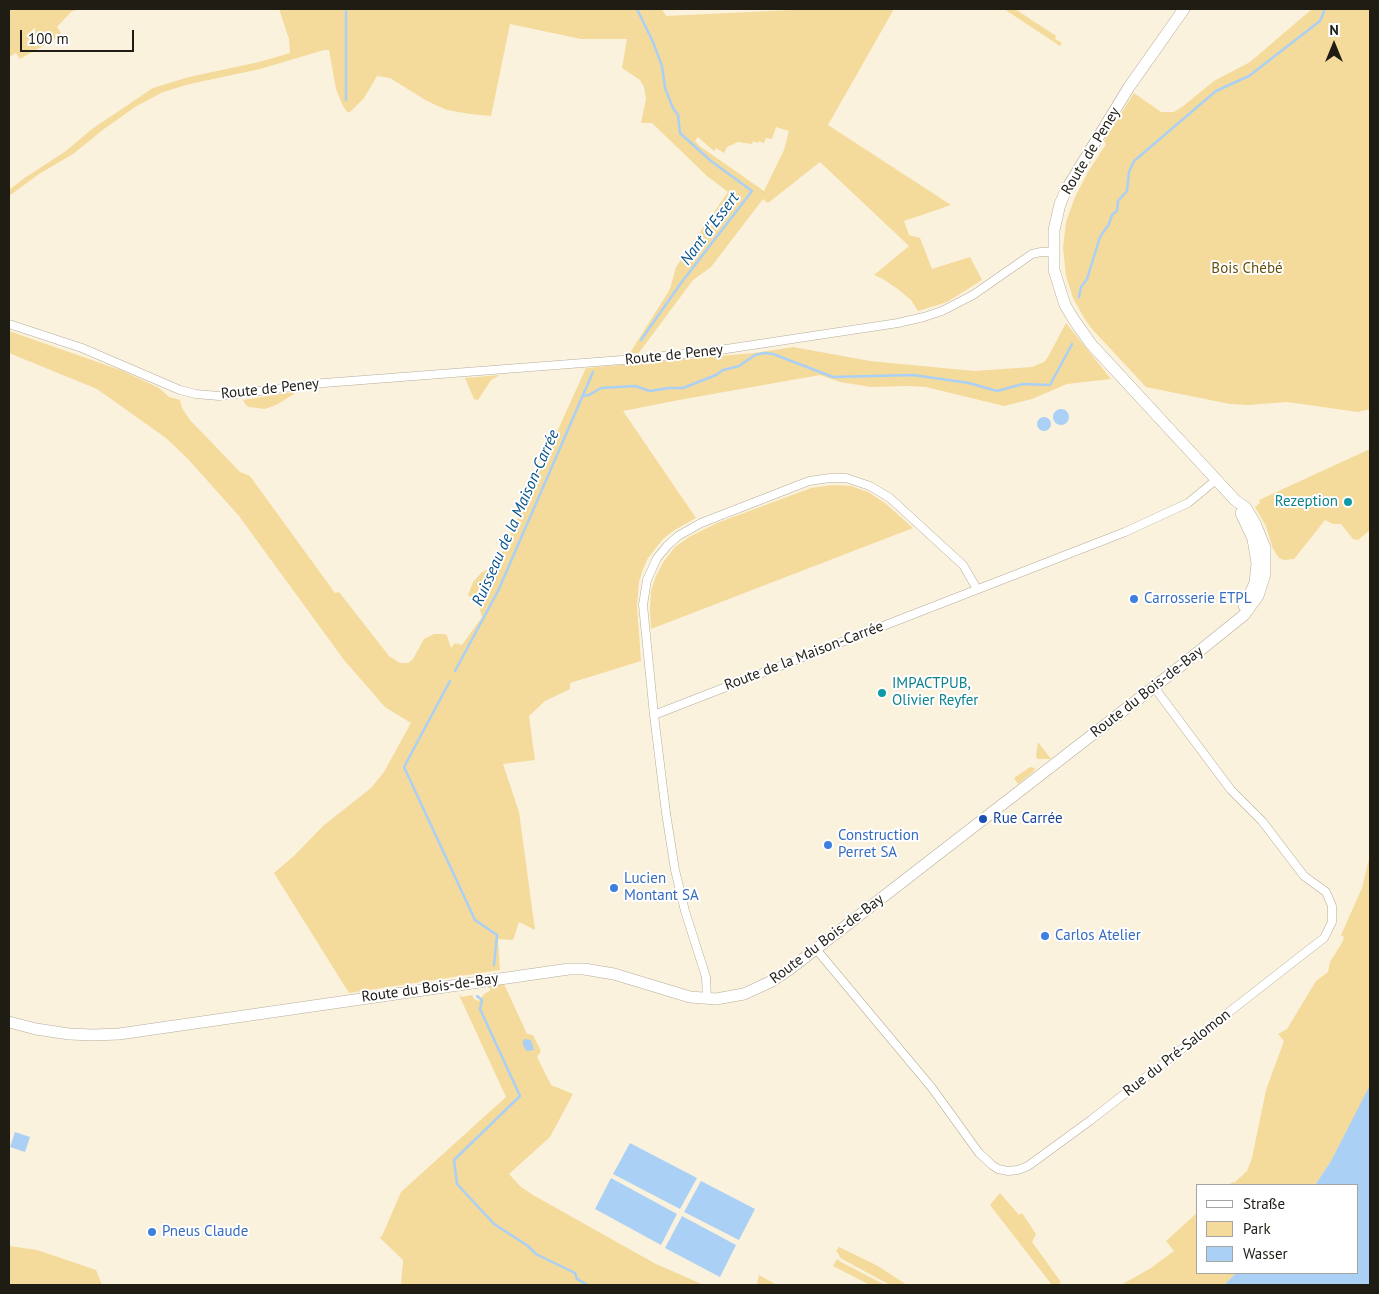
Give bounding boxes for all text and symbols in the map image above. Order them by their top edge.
scale bar [22,20,136,52]
north arrow [1309,20,1359,70]
text: N [1329,21,1339,39]
text: 100 m [28,29,69,48]
street label: Route de Peney [1058,104,1124,198]
water label: Nant d'Essert [677,189,743,269]
park label: Bois Chébé [1211,260,1283,278]
street label: Route de Peney [624,341,724,369]
street label: Route de Peney [220,375,320,403]
water label: Ruisseau de la Maison-Carrée [468,427,564,609]
place label: Rezeption [1275,493,1338,511]
marker: Rezeption [1342,496,1354,508]
place label: Carrosserie ETPL [1144,590,1251,608]
marker: Carrosserie ETPL [1128,593,1140,605]
street label: Route de la Maison-Carrée [722,617,886,695]
street label: Route du Bois-de-Bay [1087,642,1207,742]
place label: IMPACTPUB, Olivier Reyfer [892,675,978,710]
marker: IMPACTPUB, Olivier Reyfer [876,687,888,699]
place label: Rue Carrée [993,810,1063,828]
marker: Rue Carrée [977,813,989,825]
place label: Construction Perret SA [838,827,919,862]
marker: Construction Perret SA [822,839,834,851]
place label: Lucien Montant SA [624,870,699,905]
marker: Lucien Montant SA [608,882,620,894]
street label: Route du Bois-de-Bay [767,890,887,988]
place label: Carlos Atelier [1055,927,1141,945]
marker: Carlos Atelier [1039,930,1051,942]
street label: Route du Bois-de-Bay [360,969,500,1007]
street label: Rue du Pré-Salomon [1120,1006,1234,1100]
legend [1196,1184,1359,1274]
text: Straße [1243,1194,1285,1213]
text: Park [1243,1219,1271,1238]
place label: Pneus Claude [162,1223,248,1241]
marker: Pneus Claude [146,1226,158,1238]
text: Wasser [1243,1244,1288,1263]

